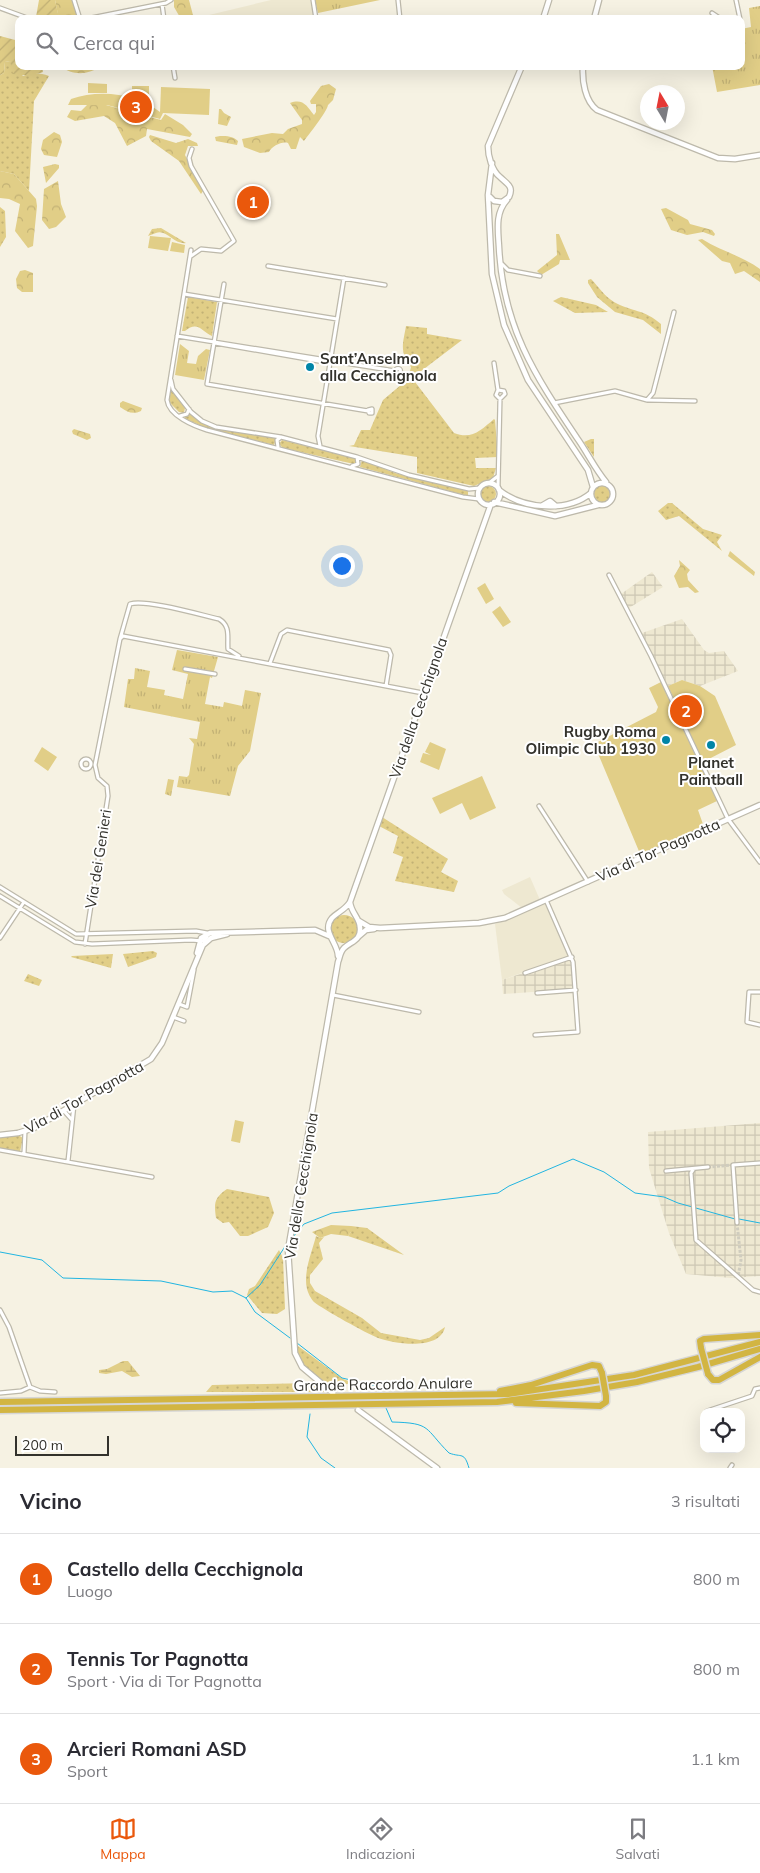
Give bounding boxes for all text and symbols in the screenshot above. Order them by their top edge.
search box [15,15,745,70]
icon: search [33,29,61,57]
text: Cerca qui [73,31,155,55]
north arrow [640,85,685,130]
pin: 3 [120,88,152,126]
pin: 1 [237,183,269,221]
place label: Sant’Anselmo alla Cecchignola [320,349,437,385]
marker: Sant’Anselmo alla Cecchignola [304,361,316,373]
your location [329,553,355,579]
street label: Via della Cecchignola [385,635,451,781]
pin: 2 [670,692,702,730]
place label: Rugby Roma Olimpic Club 1930 [525,722,656,758]
marker: Rugby Roma Olimpic Club 1930 [660,734,672,746]
marker: Planet Paintball [705,739,717,751]
place label: Planet Paintball [679,753,743,789]
street label: Via dei Genieri [81,808,115,910]
street label: Via di Tor Pagnotta [593,814,723,886]
street label: Via di Tor Pagnotta [21,1056,147,1138]
street label: Via della Cecchignola [280,1111,322,1261]
street label: Grande Raccordo Anulare [293,1373,473,1395]
map controls [700,1408,745,1453]
button: locate [700,1408,745,1453]
scale bar [15,1433,109,1456]
text: 200 m [22,1436,63,1454]
text: Vicino [20,1488,82,1514]
text: 3 risultati [671,1491,740,1511]
text: Castello della Cecchignola [67,1557,303,1581]
text: 1 [31,1569,41,1589]
text: 800 m [693,1569,740,1589]
text: Luogo [67,1581,113,1601]
text: Tennis Tor Pagnotta [67,1647,249,1671]
text: 2 [31,1659,41,1679]
text: 800 m [693,1659,740,1679]
text: Sport · Via di Tor Pagnotta [67,1671,262,1691]
text: Arcieri Romani ASD [67,1737,247,1761]
text: 3 [31,1749,41,1769]
text: 1.1 km [691,1749,740,1769]
text: Sport [67,1761,108,1781]
tab: Mappa [100,1815,146,1863]
tab: Indicazioni [346,1815,415,1863]
tab: Salvati [615,1815,660,1863]

